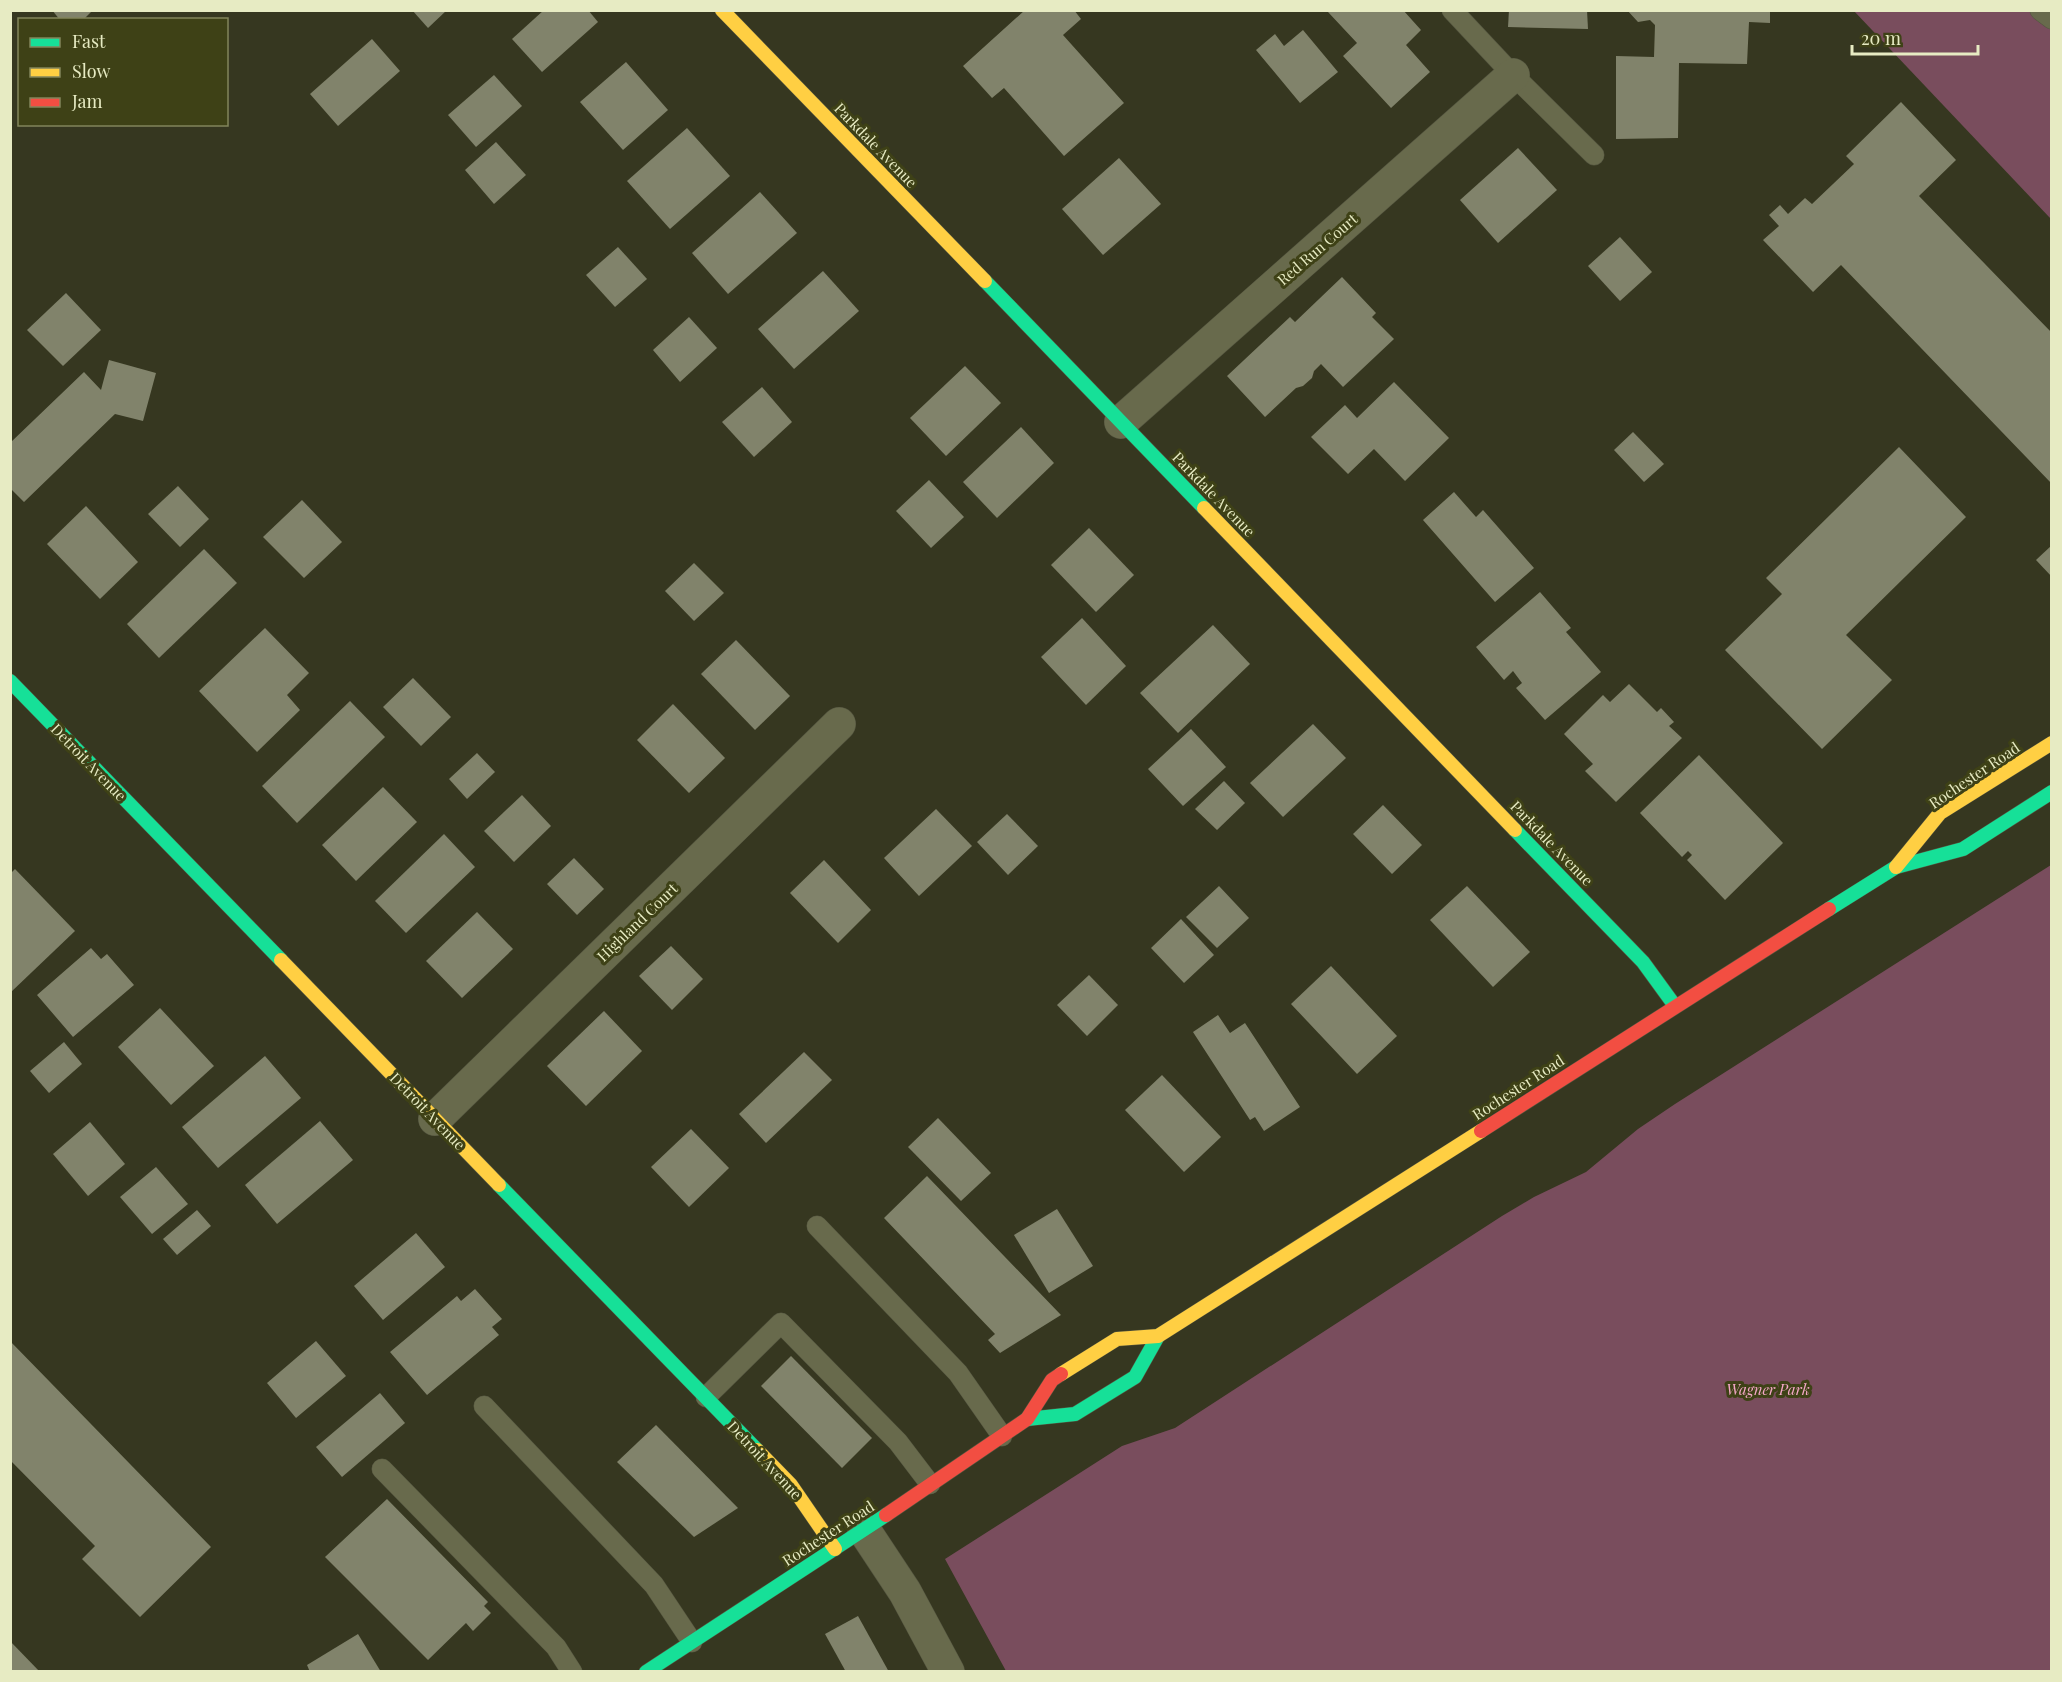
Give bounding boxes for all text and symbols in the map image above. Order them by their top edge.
legend [18,18,228,126]
scale bar [1852,18,1978,56]
text: 20 m [1861,26,1901,50]
text: Fast [72,29,106,53]
text: Slow [72,59,110,83]
text: Jam [71,89,102,113]
street label: Parkdale Avenue [830,98,922,192]
street label: Red Run Court [1273,208,1362,289]
street label: Parkdale Avenue [1168,447,1260,541]
street label: Detroit Avenue [47,719,131,805]
street label: Rochester Road [1925,737,2024,813]
street label: Parkdale Avenue [1506,796,1598,890]
street label: Highland Court [592,878,682,966]
street label: Rochester Road [1468,1050,1568,1124]
street label: Detroit Avenue [386,1068,470,1154]
park label: Wagner Park [1726,1379,1810,1399]
street label: Detroit Avenue [723,1416,807,1504]
street label: Rochester Road [778,1496,878,1570]

